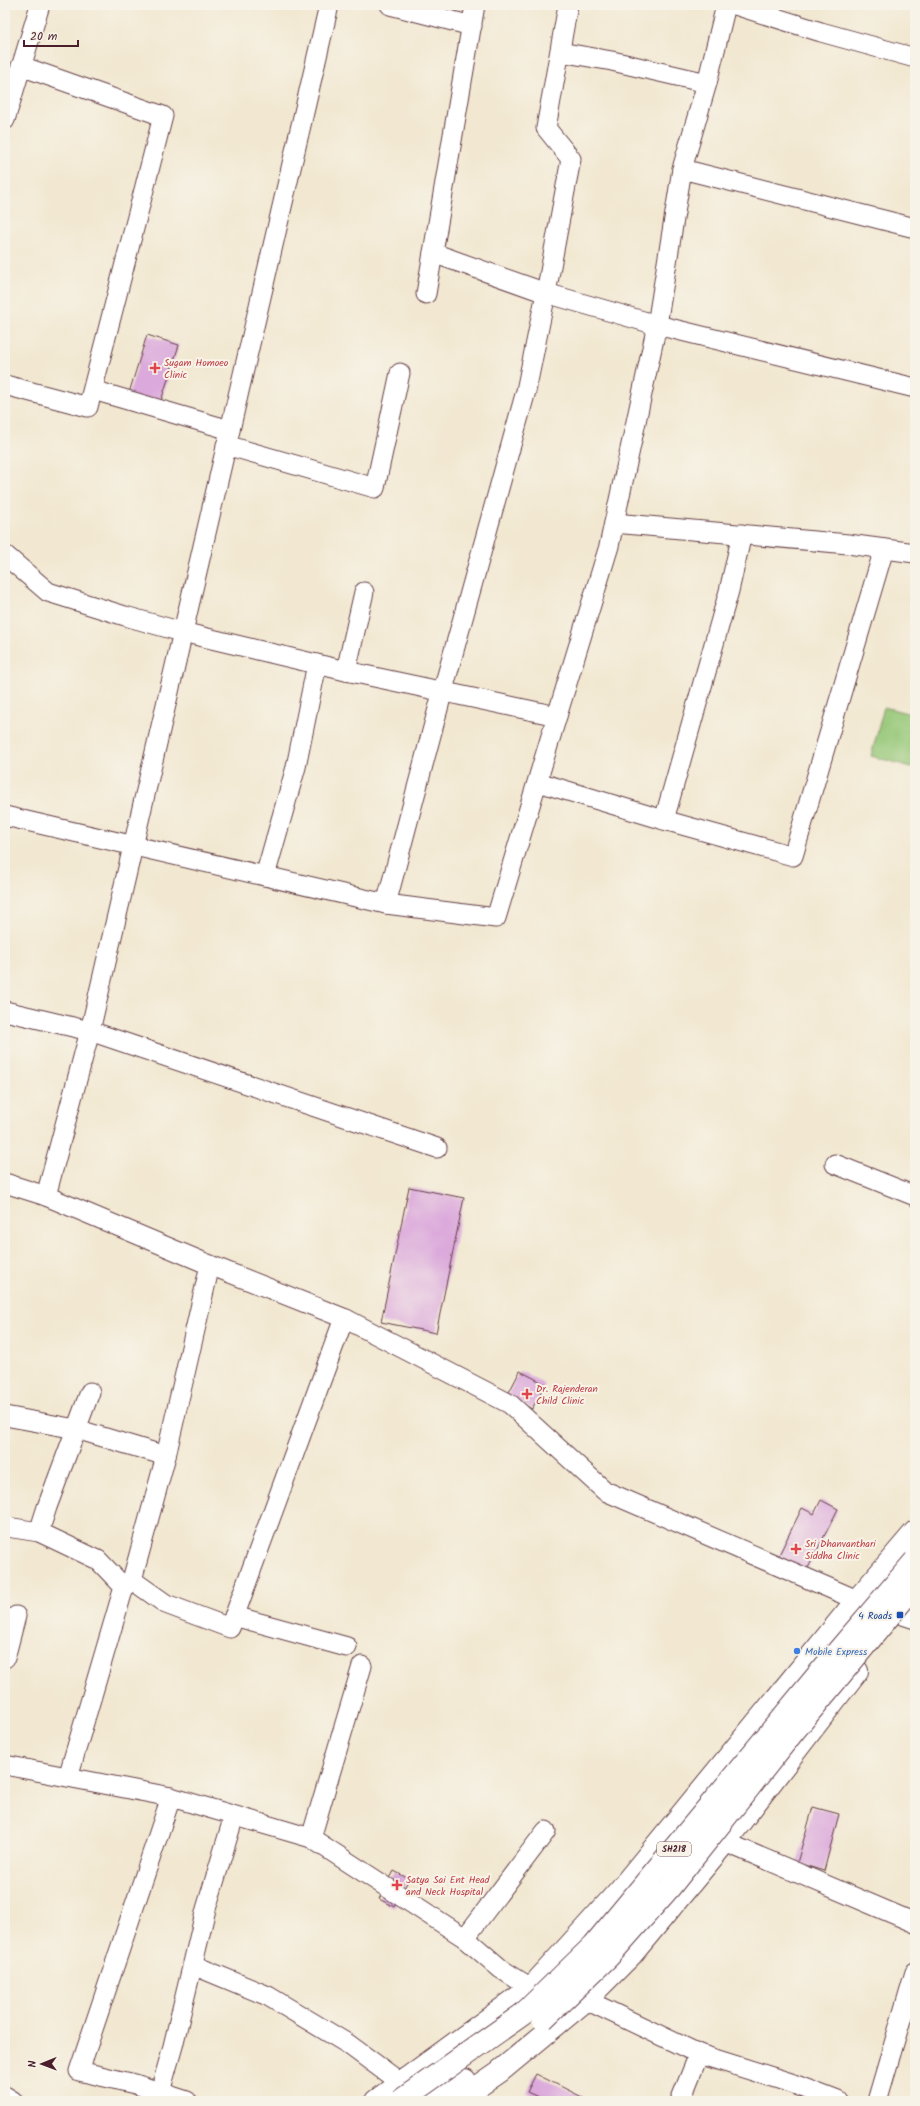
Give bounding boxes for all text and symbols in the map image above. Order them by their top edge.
scale bar [24,22,78,48]
text: 20 m [30,27,58,46]
place label: Sugam Homoeo Clinic [164,355,229,383]
marker: Sugam Homoeo Clinic [149,362,161,374]
place label: Dr. Rajenderan Child Clinic [536,1381,598,1409]
marker: Dr. Rajenderan Child Clinic [521,1388,533,1400]
place label: Sri Dhanvanthari Siddha Clinic [805,1536,876,1564]
marker: Sri Dhanvanthari Siddha Clinic [790,1543,802,1555]
place label: 4 Roads [858,1608,893,1624]
marker: 4 Roads [895,1610,905,1620]
place label: Mobile Express [805,1644,868,1660]
marker: Mobile Express [792,1646,802,1656]
road number: SH218 [657,1842,691,1856]
place label: Satya Sai Ent Head and Neck Hospital [406,1872,491,1900]
marker: Satya Sai Ent Head and Neck Hospital [391,1879,403,1891]
north arrow [22,2044,62,2084]
text: N [24,2060,42,2068]

